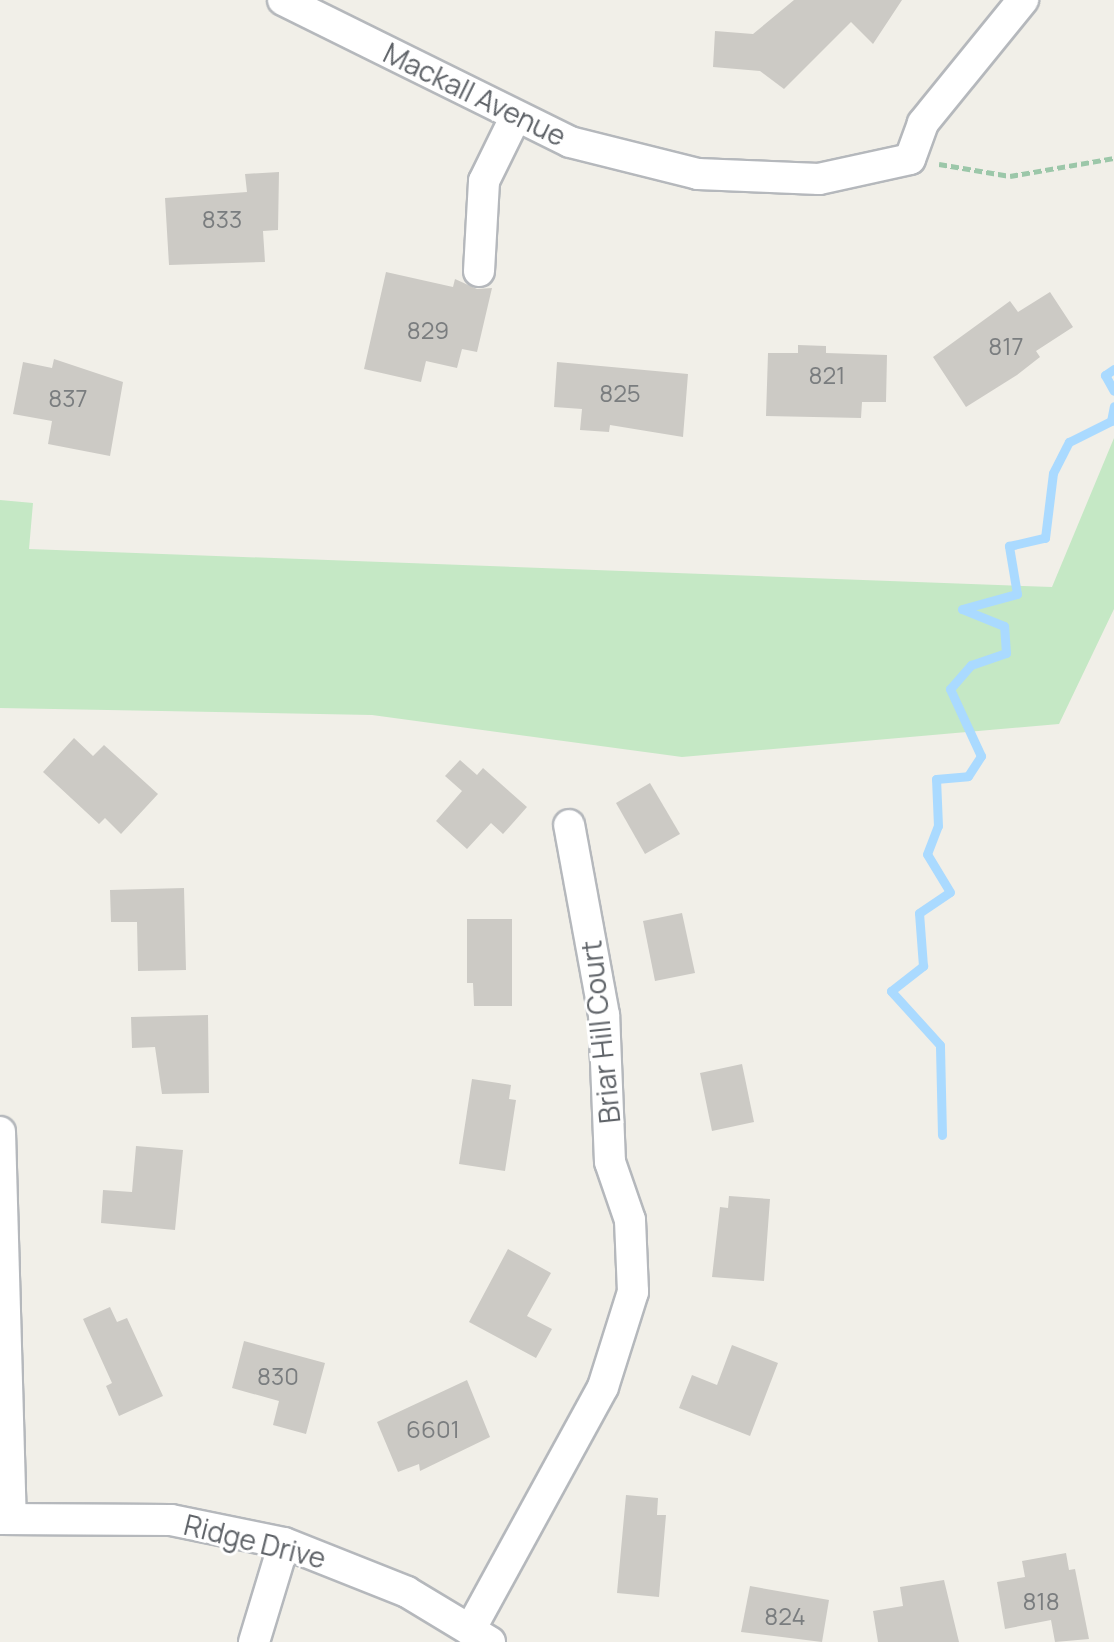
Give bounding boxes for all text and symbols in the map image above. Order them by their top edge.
street label: Mackall Avenue [378,35,572,153]
house number: 833 [202,205,242,233]
house number: 829 [407,316,449,344]
house number: 817 [988,332,1024,360]
house number: 821 [809,361,845,389]
house number: 825 [599,379,641,407]
house number: 837 [48,384,88,412]
street label: Briar Hill Court [574,939,626,1125]
house number: 830 [257,1362,299,1390]
house number: 6601 [406,1415,460,1443]
street label: Ridge Drive [181,1507,329,1575]
house number: 818 [1022,1587,1060,1615]
house number: 824 [764,1602,806,1630]

